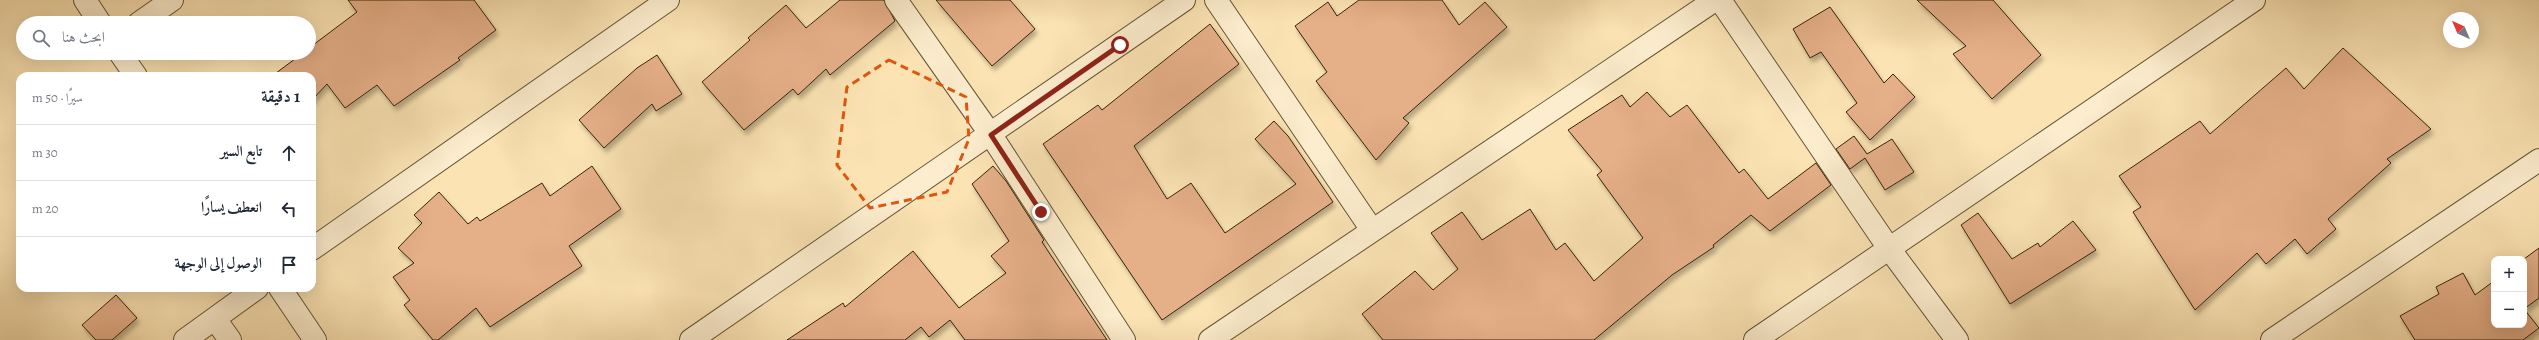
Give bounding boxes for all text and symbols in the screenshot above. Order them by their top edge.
north arrow [2443,12,2479,48]
search box [16,16,316,60]
icon: search [30,27,52,49]
text: ابحث هنا [62,27,105,47]
route start [1111,36,1129,54]
text: 1 دقيقة [261,85,300,108]
text: سيرًا · 50 m [32,89,83,106]
text: تابع السير [220,141,262,161]
icon: ahead [278,142,300,164]
text: 30 m [32,144,58,161]
text: انعطف يسارًا [201,197,262,217]
icon: left [278,198,300,220]
text: 20 m [32,200,59,217]
route end [1032,203,1050,221]
text: الوصول إلى الوجهة [175,253,262,273]
icon: arrive [278,254,300,276]
map controls [2491,256,2527,328]
button: + [2491,256,2527,292]
button: − [2491,292,2527,328]

